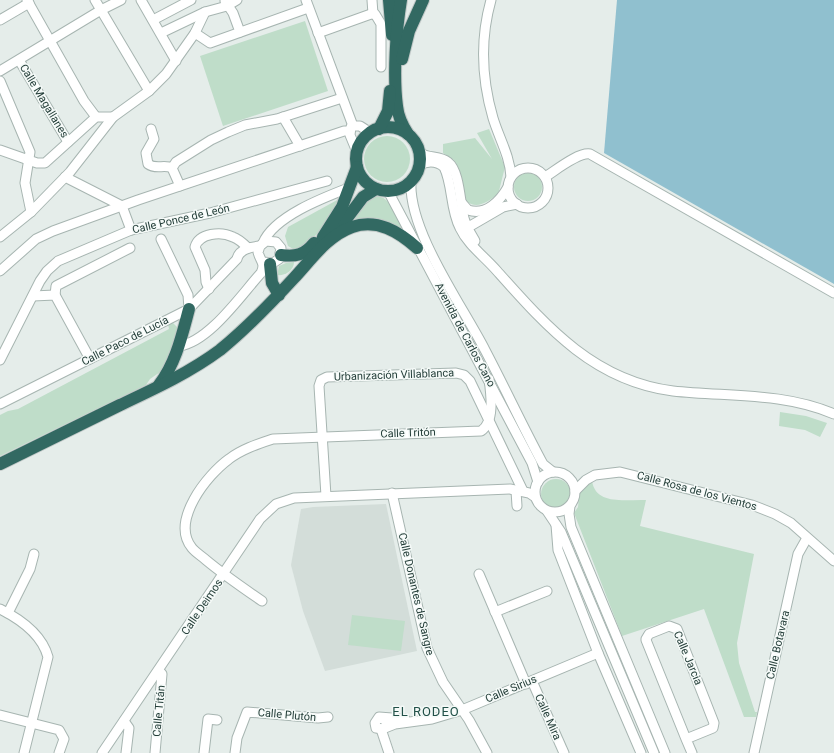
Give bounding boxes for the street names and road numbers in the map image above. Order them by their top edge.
street label: Calle Magallanes [17,62,71,140]
street label: Calle Ponce de León [131,201,231,237]
street label: Avenida de Carlos Cano [432,281,498,389]
street label: Calle Paco de Lucía [79,313,171,369]
street label: Urbanización Villablanca [334,366,454,384]
street label: Calle Tritón [380,426,436,440]
street label: Calle Rosa de los Vientos [636,469,759,513]
street label: Calle Donantes de Sangre [396,531,436,657]
street label: Calle Deimos [179,576,226,637]
street label: Calle Botavara [764,609,792,681]
street label: Calle Jarcia [671,629,705,687]
street label: Calle Sirius [483,672,539,706]
street label: Calle Titán [150,685,168,737]
street label: Calle Mira [532,692,564,742]
street label: Calle Plutón [257,706,317,724]

